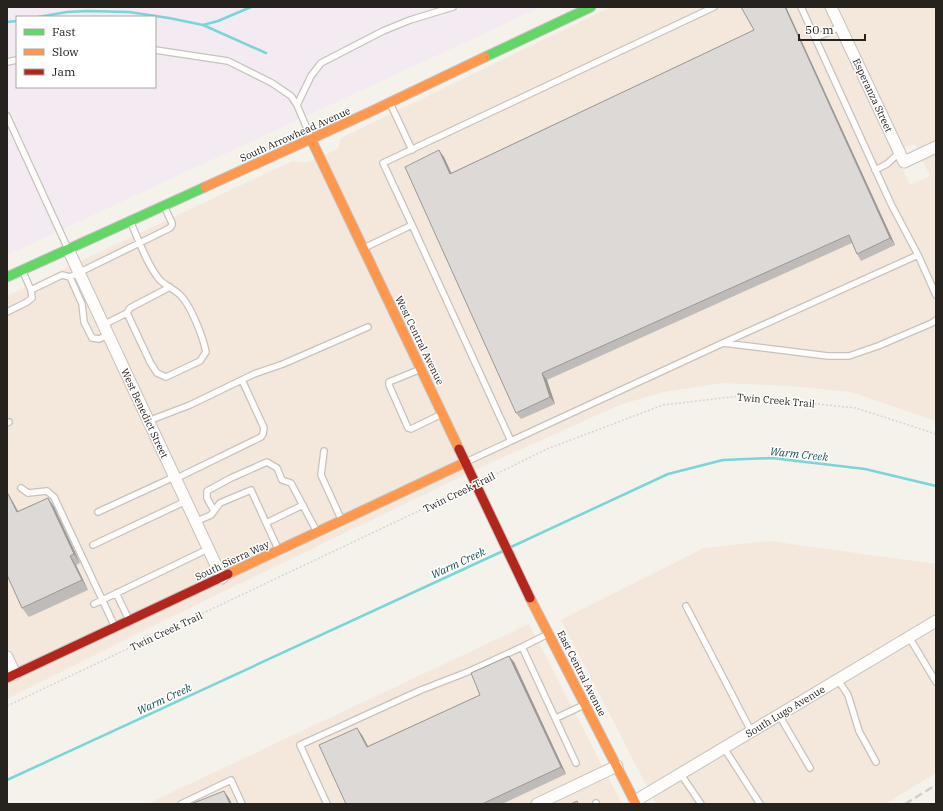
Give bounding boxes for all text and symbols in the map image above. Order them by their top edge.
legend [16,16,156,88]
scale bar [799,16,865,42]
text: 50 m [805,22,834,37]
text: Fast [52,24,76,39]
text: Slow [52,44,79,59]
street label: Esperanza Street [850,56,896,135]
text: Jam [52,64,76,79]
street label: South Arrowhead Avenue [238,104,352,165]
street label: West Central Avenue [392,294,447,387]
street label: West Benedict Street [118,366,171,461]
street label: Twin Creek Trail [736,391,815,410]
water label: Warm Creek [769,444,829,464]
street label: Twin Creek Trail [421,469,497,515]
street label: South Sierra Way [193,537,272,583]
water label: Warm Creek [428,544,488,582]
street label: Twin Creek Trail [128,609,204,654]
street label: East Central Avenue [554,628,609,718]
water label: Warm Creek [134,680,194,718]
street label: South Lugo Avenue [743,683,827,740]

